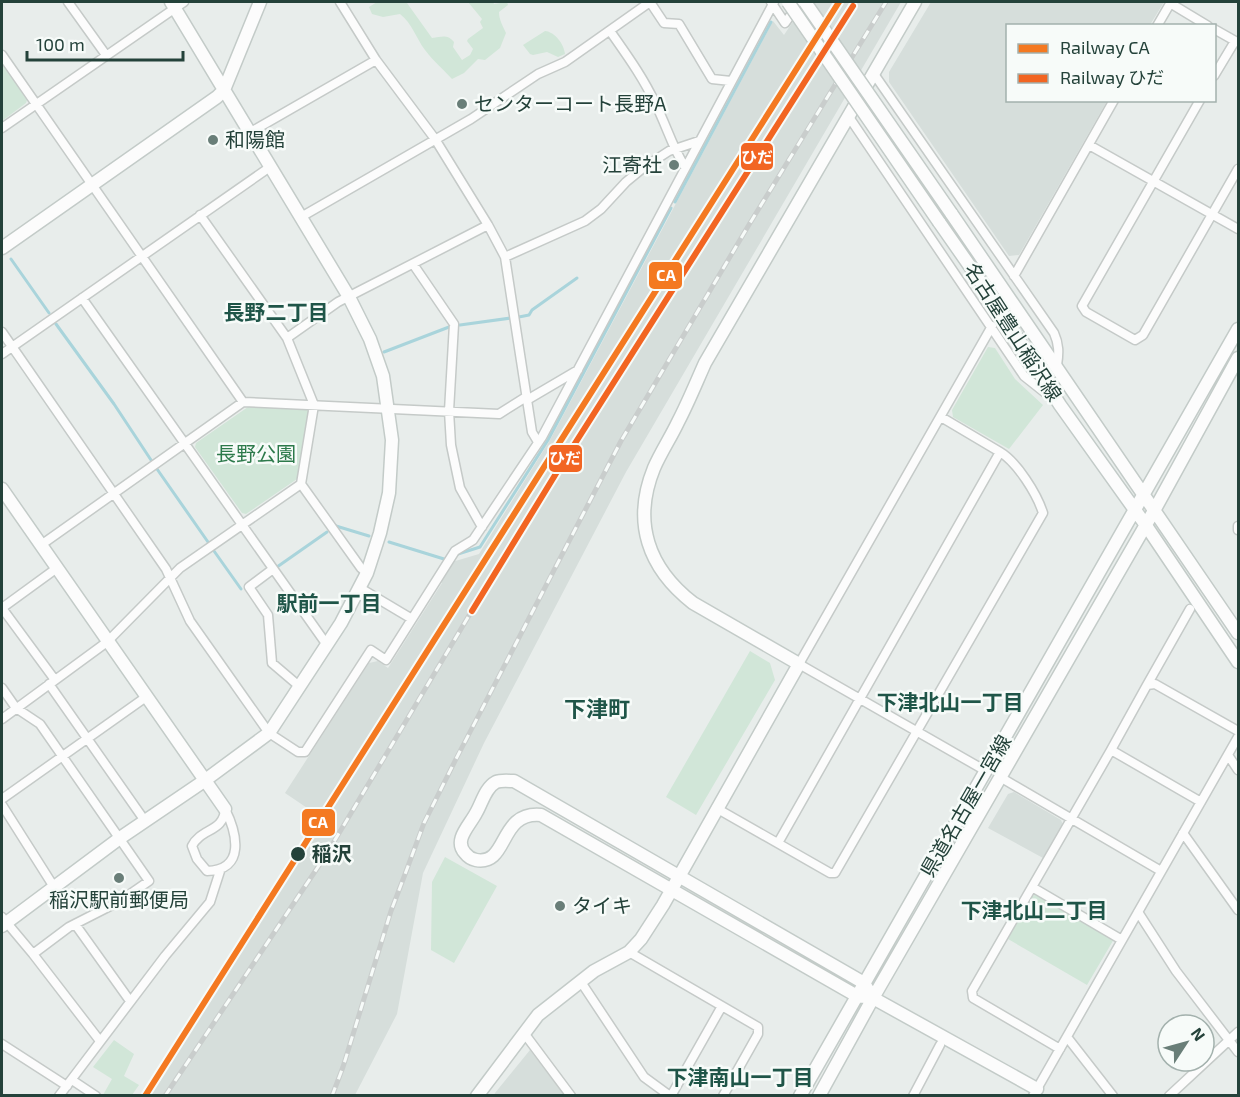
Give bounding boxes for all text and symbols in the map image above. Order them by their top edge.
scale bar [27,24,183,62]
legend [1006,24,1216,102]
text: 100 m [36,33,85,55]
text: Railway CA [1060,36,1151,58]
text: Railway ひだ [1060,66,1164,88]
place label: センターコート長野A [474,91,667,115]
marker: センターコート長野A [455,97,469,111]
place label: 和陽館 [225,127,285,151]
marker: 和陽館 [206,133,220,147]
line badge: ひだ [740,142,774,171]
text: ひだ [741,147,773,166]
place label: 江寄社 [602,152,662,176]
marker: 江寄社 [667,158,681,172]
street label: 名古屋豊山稲沢線 [960,258,1067,405]
line badge: CA [648,261,683,290]
text: CA [656,265,676,284]
district label: 長野二丁目 [224,299,329,324]
park label: 長野公園 [216,441,296,465]
line badge: ひだ [548,444,583,473]
text: ひだ [549,448,581,467]
district label: 駅前一丁目 [277,590,382,615]
district label: 下津北山一丁目 [877,689,1024,714]
district label: 下津町 [564,695,630,721]
street label: 県道名古屋一宮線 [915,730,1016,881]
line badge: CA [301,808,336,837]
text: CA [308,812,328,831]
place label: 稲沢 [312,841,352,865]
marker: 稲沢 [289,845,307,863]
marker: 稲沢駅前郵便局 [112,871,126,885]
place label: 稲沢駅前郵便局 [49,887,189,911]
place label: タイキ [572,893,632,917]
district label: 下津北山二丁目 [961,897,1108,922]
marker: タイキ [553,899,567,913]
north arrow [1156,1013,1216,1073]
text: N [1187,1024,1210,1044]
district label: 下津南山一丁目 [667,1064,814,1089]

